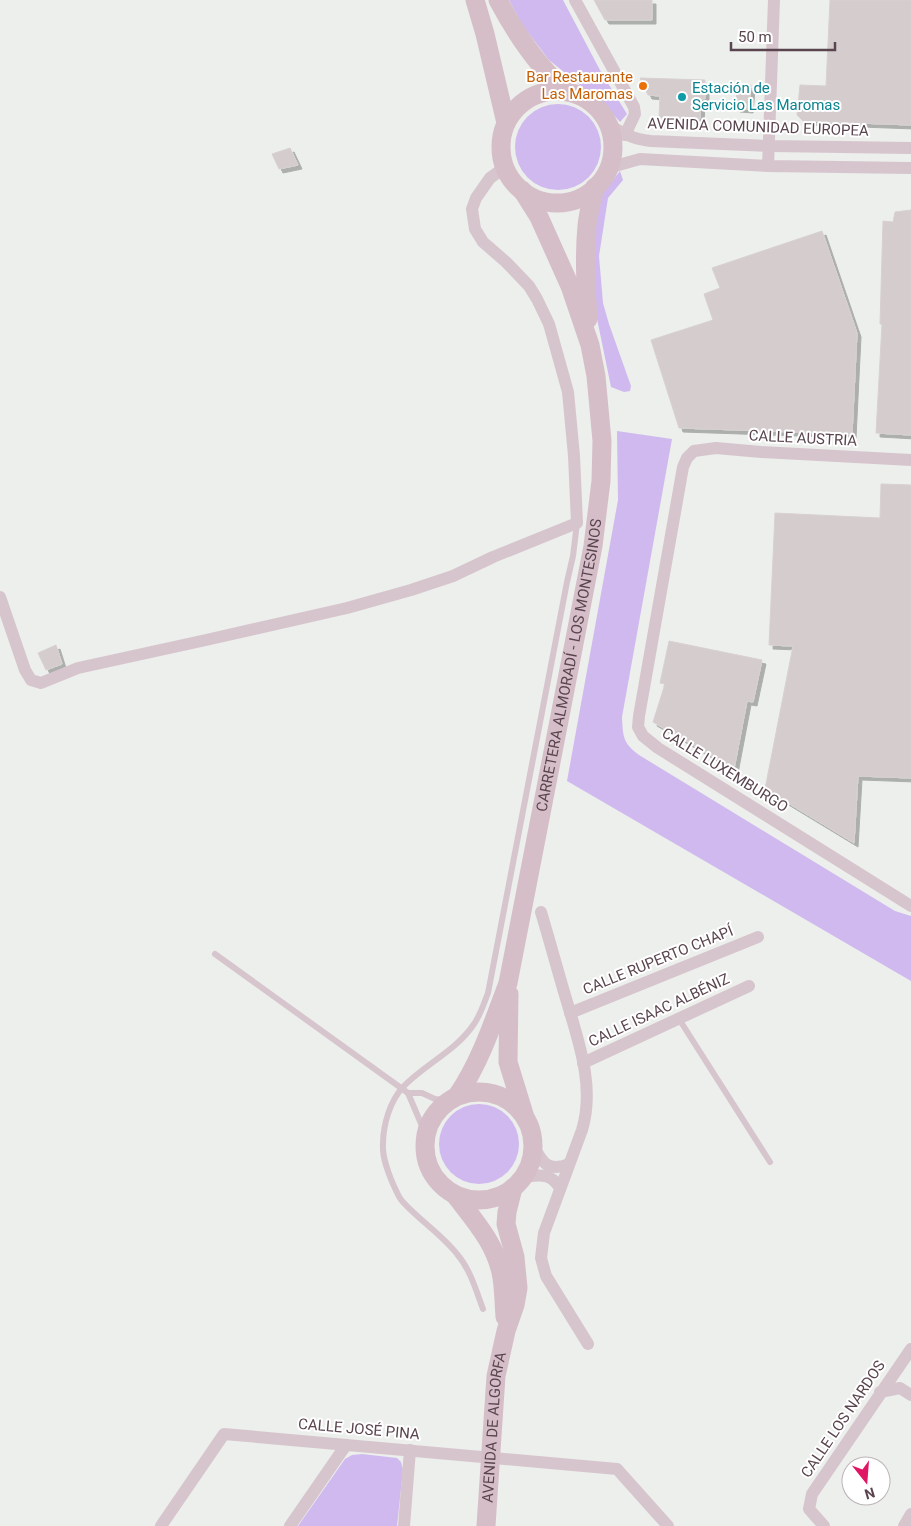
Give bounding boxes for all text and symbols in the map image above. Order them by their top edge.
scale bar [731,20,835,52]
text: 50 m [738,28,772,46]
place label: Bar Restaurante Las Maromas [526,68,633,103]
place label: Estación de Servicio Las Maromas [692,79,840,114]
marker: Bar Restaurante Las Maromas [637,80,649,92]
marker: Estación de Servicio Las Maromas [676,91,688,103]
street label: AVENIDA COMUNIDAD EUROPEA [647,114,869,140]
street label: CALLE AUSTRIA [748,426,858,450]
street label: CARRETERA ALMORADÍ - LOS MONTESINOS [533,518,605,813]
street label: CALLE LUXEMBURGO [659,724,791,816]
street label: CALLE RUPERTO CHAPÍ [580,921,737,998]
street label: CALLE ISAAC ALBÉNIZ [586,969,732,1051]
street label: AVENIDA DE ALGORFA [479,1350,510,1503]
street label: CALLE LOS NARDOS [797,1357,889,1481]
street label: CALLE JOSÉ PINA [298,1415,421,1443]
north arrow [841,1456,891,1506]
text: N [863,1484,877,1503]

